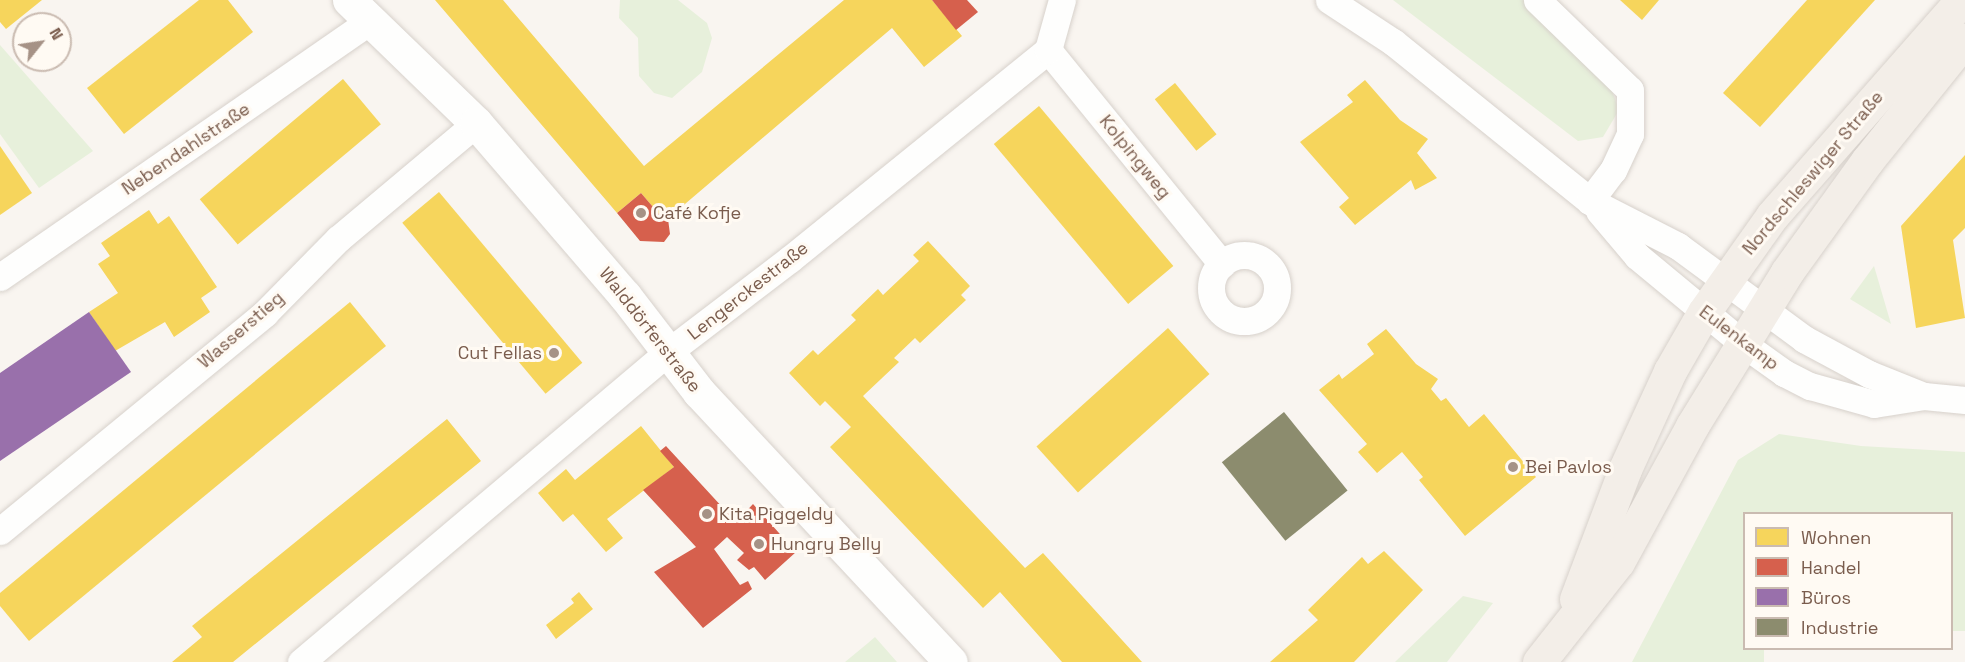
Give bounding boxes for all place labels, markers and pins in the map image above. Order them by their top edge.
place label: Café Kofje [653,202,741,224]
marker: Café Kofje [634,206,648,220]
place label: Cut Fellas [458,342,542,364]
marker: Cut Fellas [547,346,561,360]
place label: Bei Pavlos [1525,456,1612,478]
marker: Bei Pavlos [1506,460,1520,474]
place label: Kita Piggeldy [719,503,834,525]
marker: Kita Piggeldy [700,507,714,521]
place label: Hungry Belly [771,533,881,555]
marker: Hungry Belly [752,537,766,551]

